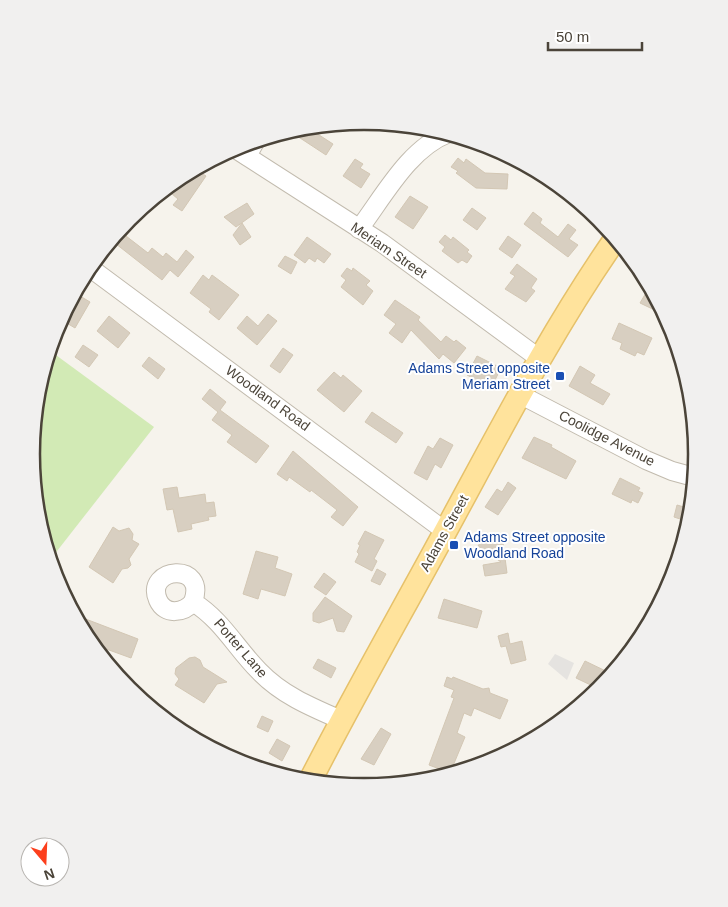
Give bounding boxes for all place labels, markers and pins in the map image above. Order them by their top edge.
place label: Adams Street opposite Meriam Street [408,360,550,392]
marker: Adams Street opposite Meriam Street [554,370,566,382]
place label: Adams Street opposite Woodland Road [464,529,606,561]
marker: Adams Street opposite Woodland Road [448,539,460,551]

